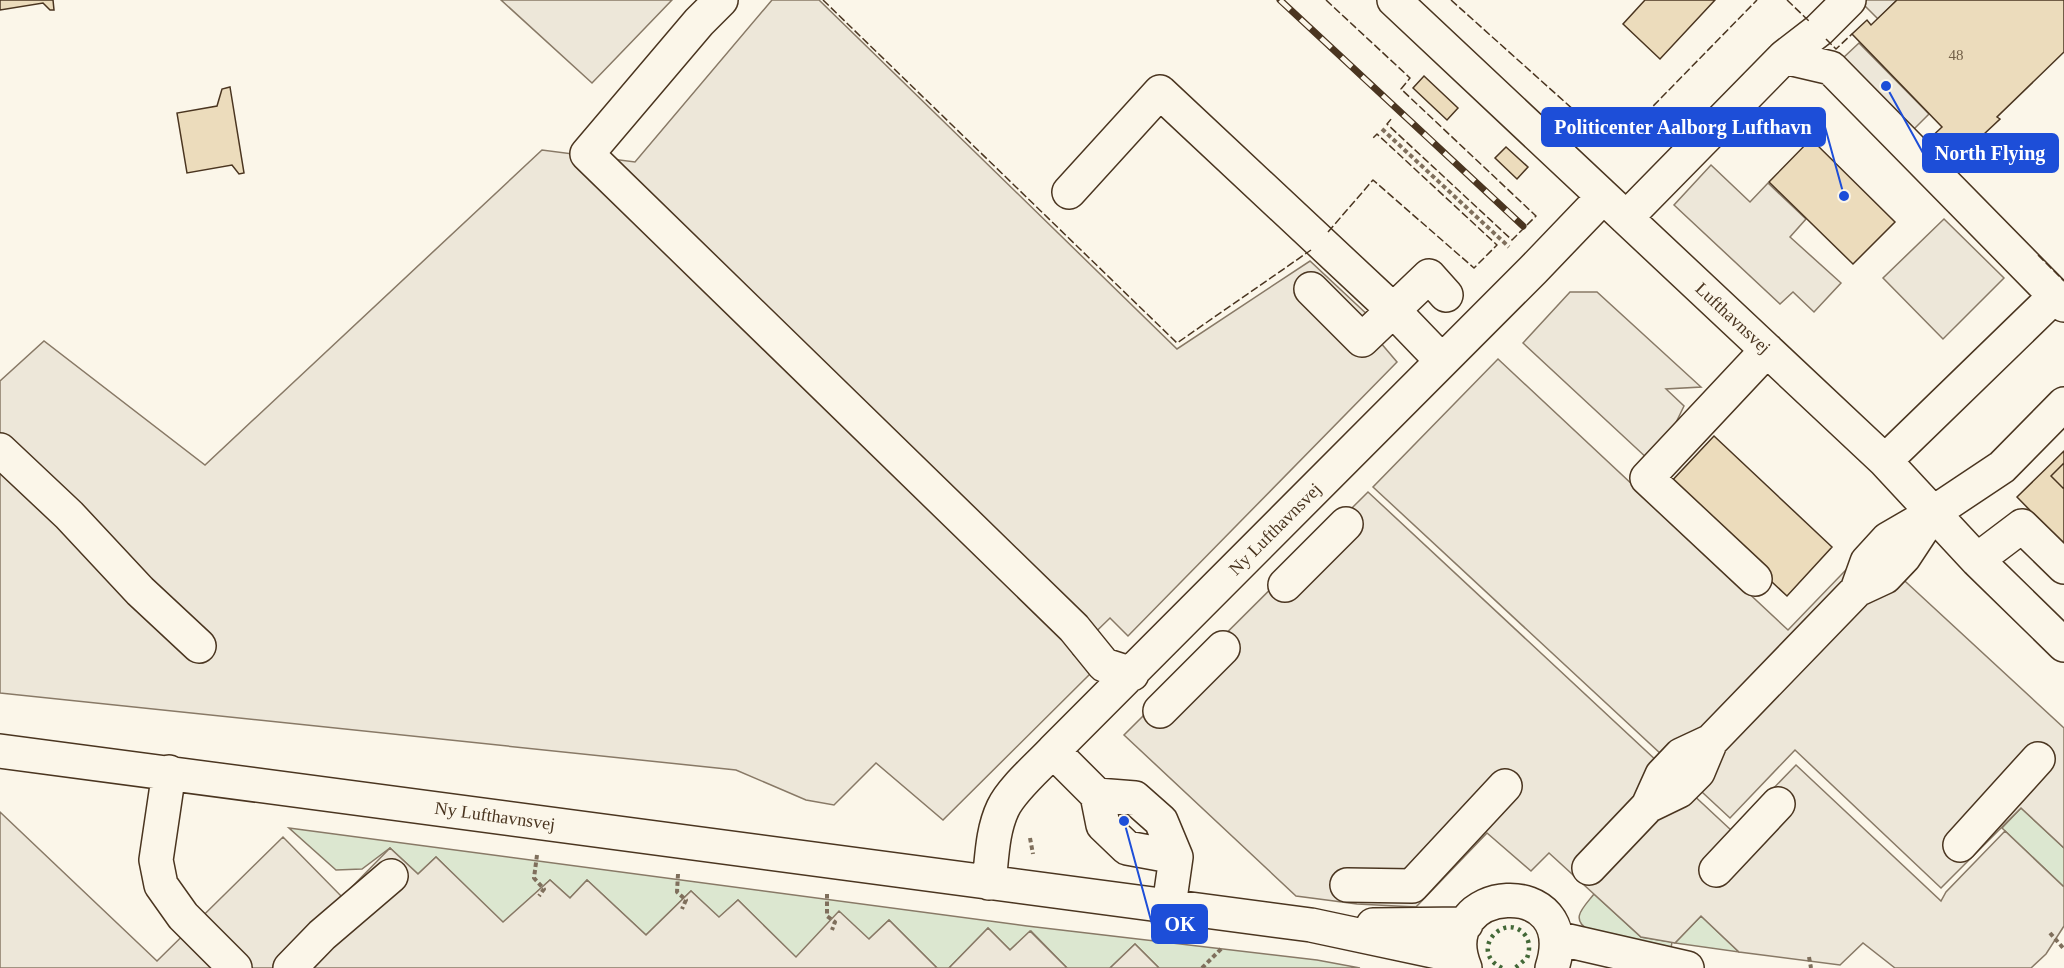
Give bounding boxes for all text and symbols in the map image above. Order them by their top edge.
house number: 48 [1949,47,1964,63]
callout: Politicenter Aalborg Lufthavn [1542,108,1825,146]
text: Politicenter Aalborg Lufthavn [1554,116,1812,139]
callout: North Flying [1923,134,2058,172]
text: North Flying [1935,142,2045,165]
street label: Lufthavnsvej [1691,278,1775,358]
street label: Ny Lufthavnsvej [1225,479,1325,579]
street label: Ny Lufthavnsvej [433,798,557,834]
callout: OK [1152,905,1207,943]
text: OK [1164,913,1196,935]

